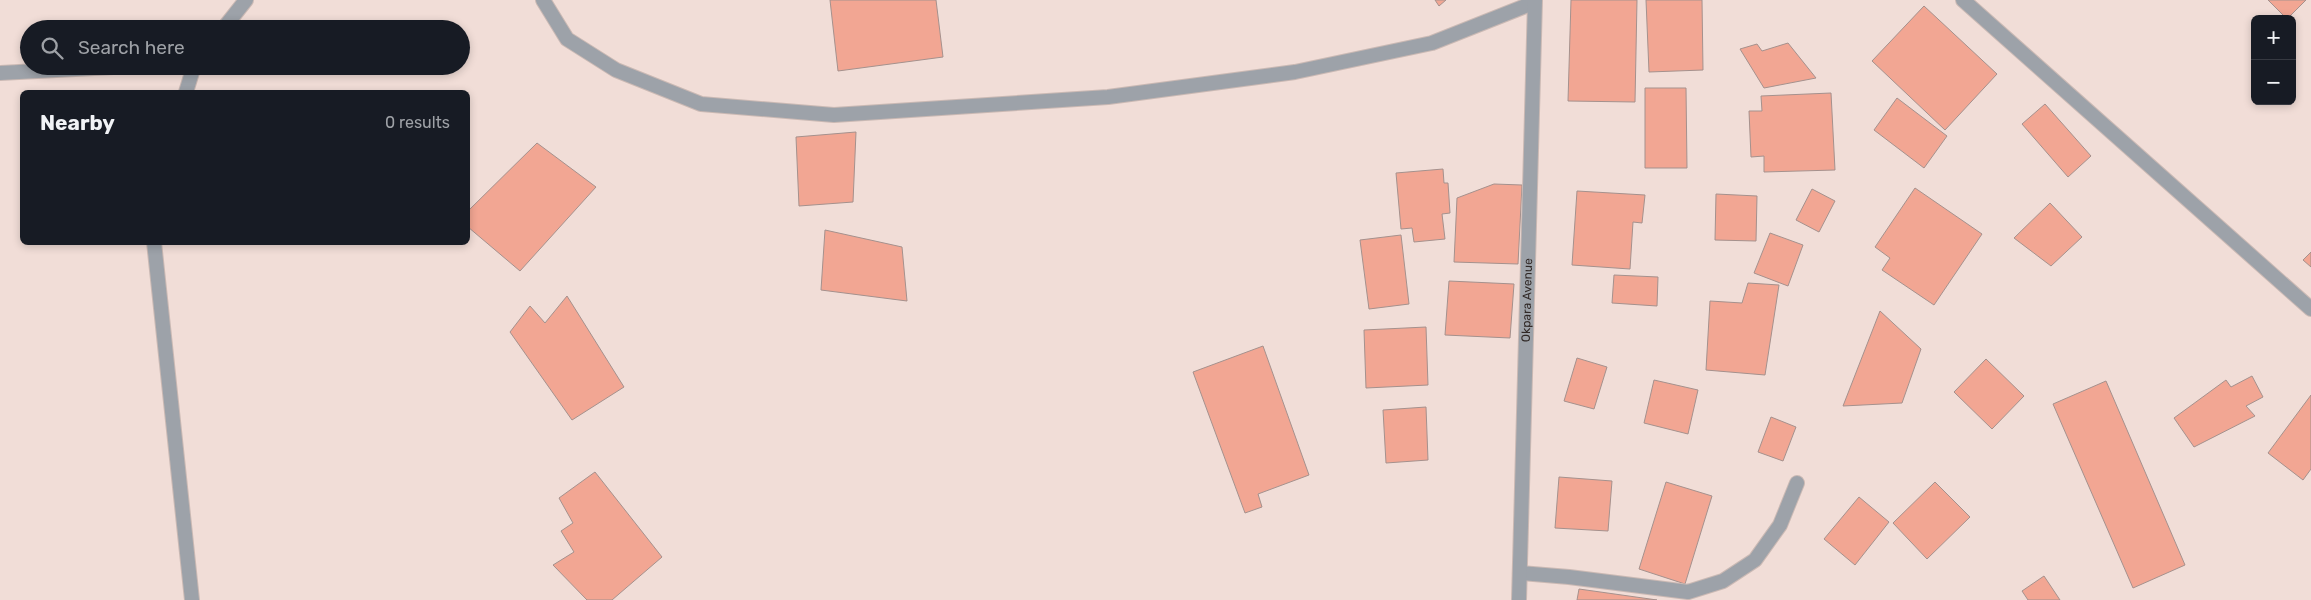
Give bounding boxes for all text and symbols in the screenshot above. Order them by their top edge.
map controls [2251,15,2296,105]
button: + [2251,15,2296,60]
search box [20,20,470,75]
icon: search [38,34,66,62]
text: Search here [78,36,185,59]
button: − [2251,60,2296,105]
text: Nearby [40,110,115,135]
text: 0 results [385,113,450,132]
street label: Okpara Avenue [1519,258,1535,342]

